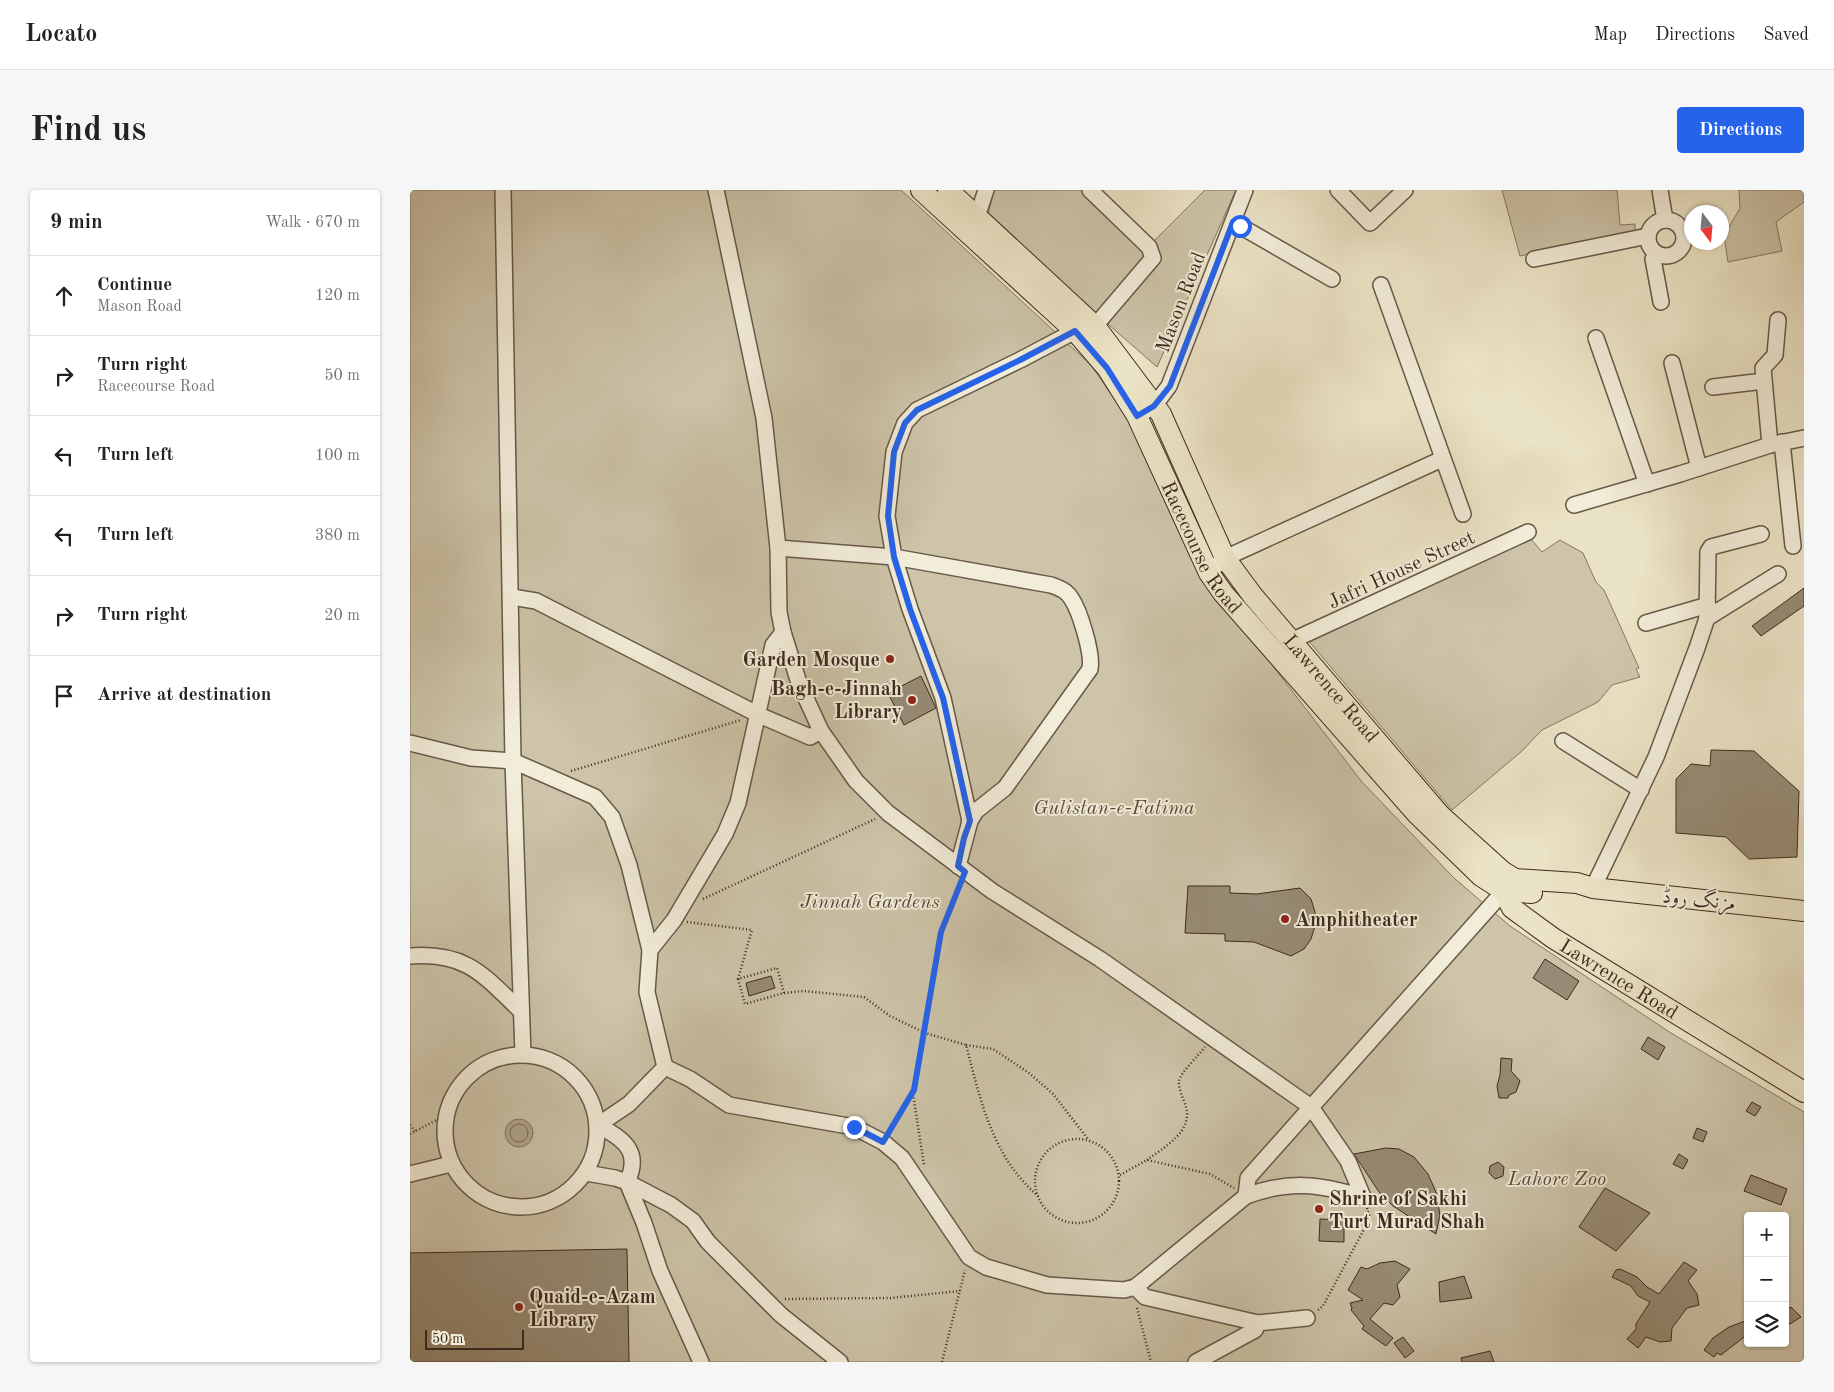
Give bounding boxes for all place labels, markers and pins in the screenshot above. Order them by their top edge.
place label: Garden Mosque [742,651,880,671]
marker: Garden Mosque [884,653,896,665]
place label: Bagh-e-Jinnah Library [771,680,902,723]
marker: Bagh-e-Jinnah Library [906,694,918,706]
place label: Amphitheater [1295,911,1418,931]
marker: Amphitheater [1279,913,1291,925]
place label: Shrine of Sakhi Turt Murad Shah [1329,1190,1485,1233]
marker: Shrine of Sakhi Turt Murad Shah [1313,1203,1325,1215]
place label: Quaid-e-Azam Library [529,1288,656,1331]
marker: Quaid-e-Azam Library [513,1301,525,1313]

